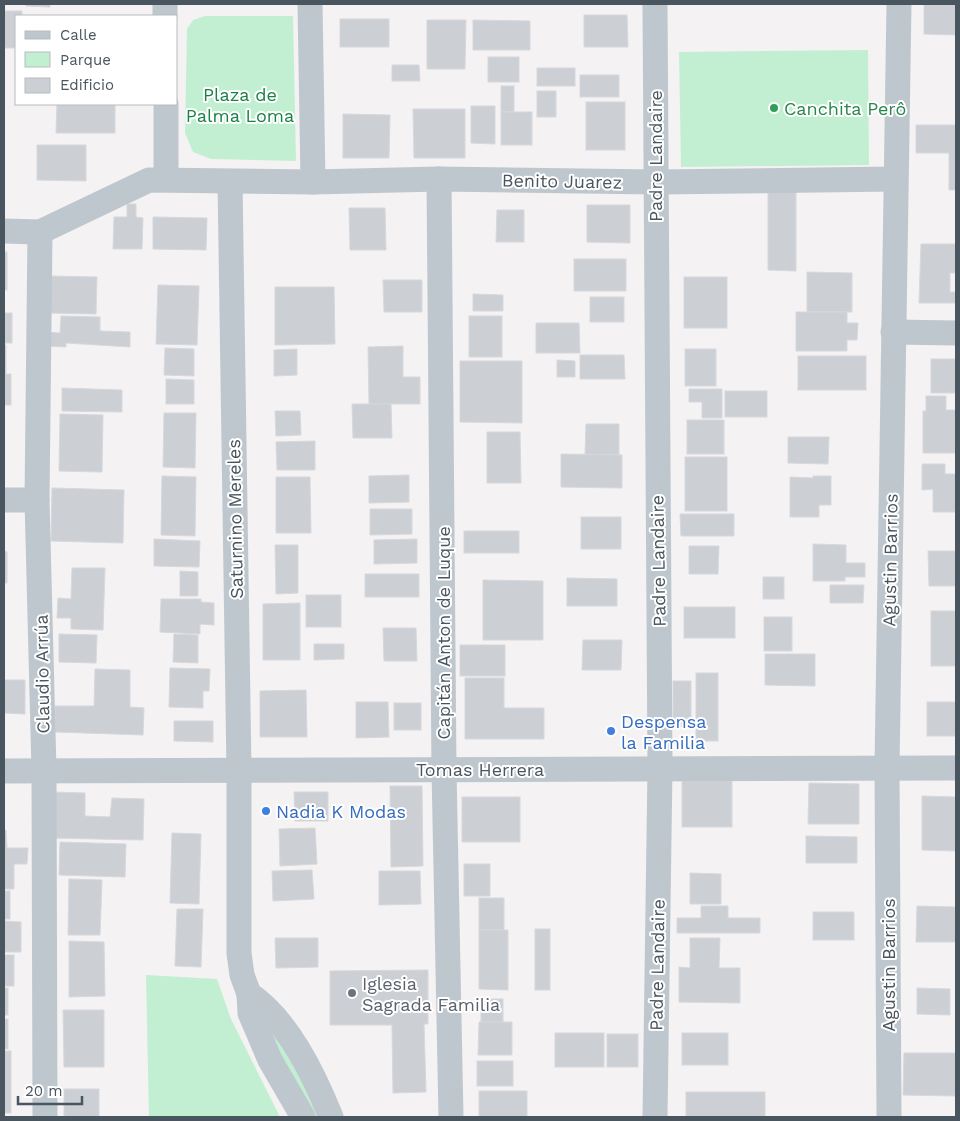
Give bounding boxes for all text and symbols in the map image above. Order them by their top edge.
legend [15,15,178,105]
text: Calle [60,26,97,44]
text: Parque [60,51,111,69]
text: Edificio [60,76,114,94]
park label: Plaza de Palma Loma [186,84,294,126]
street label: Padre Landaire [645,90,666,222]
place label: Canchita Perô [784,98,906,119]
marker: Canchita Perô [768,102,780,114]
street label: Benito Juarez [502,169,622,193]
street label: Saturnino Mereles [223,439,247,599]
street label: Agustin Barrios [878,493,902,627]
street label: Padre Landaire [646,495,670,627]
street label: Capitán Anton de Luque [433,526,454,740]
street label: Claudio Arrúa [30,614,54,734]
place label: Despensa la Familia [621,711,706,753]
marker: Despensa la Familia [605,725,617,737]
street label: Tomas Herrera [416,759,544,780]
place label: Nadia K Modas [276,801,406,822]
marker: Nadia K Modas [260,805,272,817]
street label: Agustin Barrios [878,898,899,1032]
street label: Padre Landaire [645,899,669,1031]
place label: Iglesia Sagrada Familia [362,973,500,1015]
marker: Iglesia Sagrada Familia [346,987,358,999]
scale bar [18,1074,81,1106]
text: 20 m [25,1082,63,1100]

